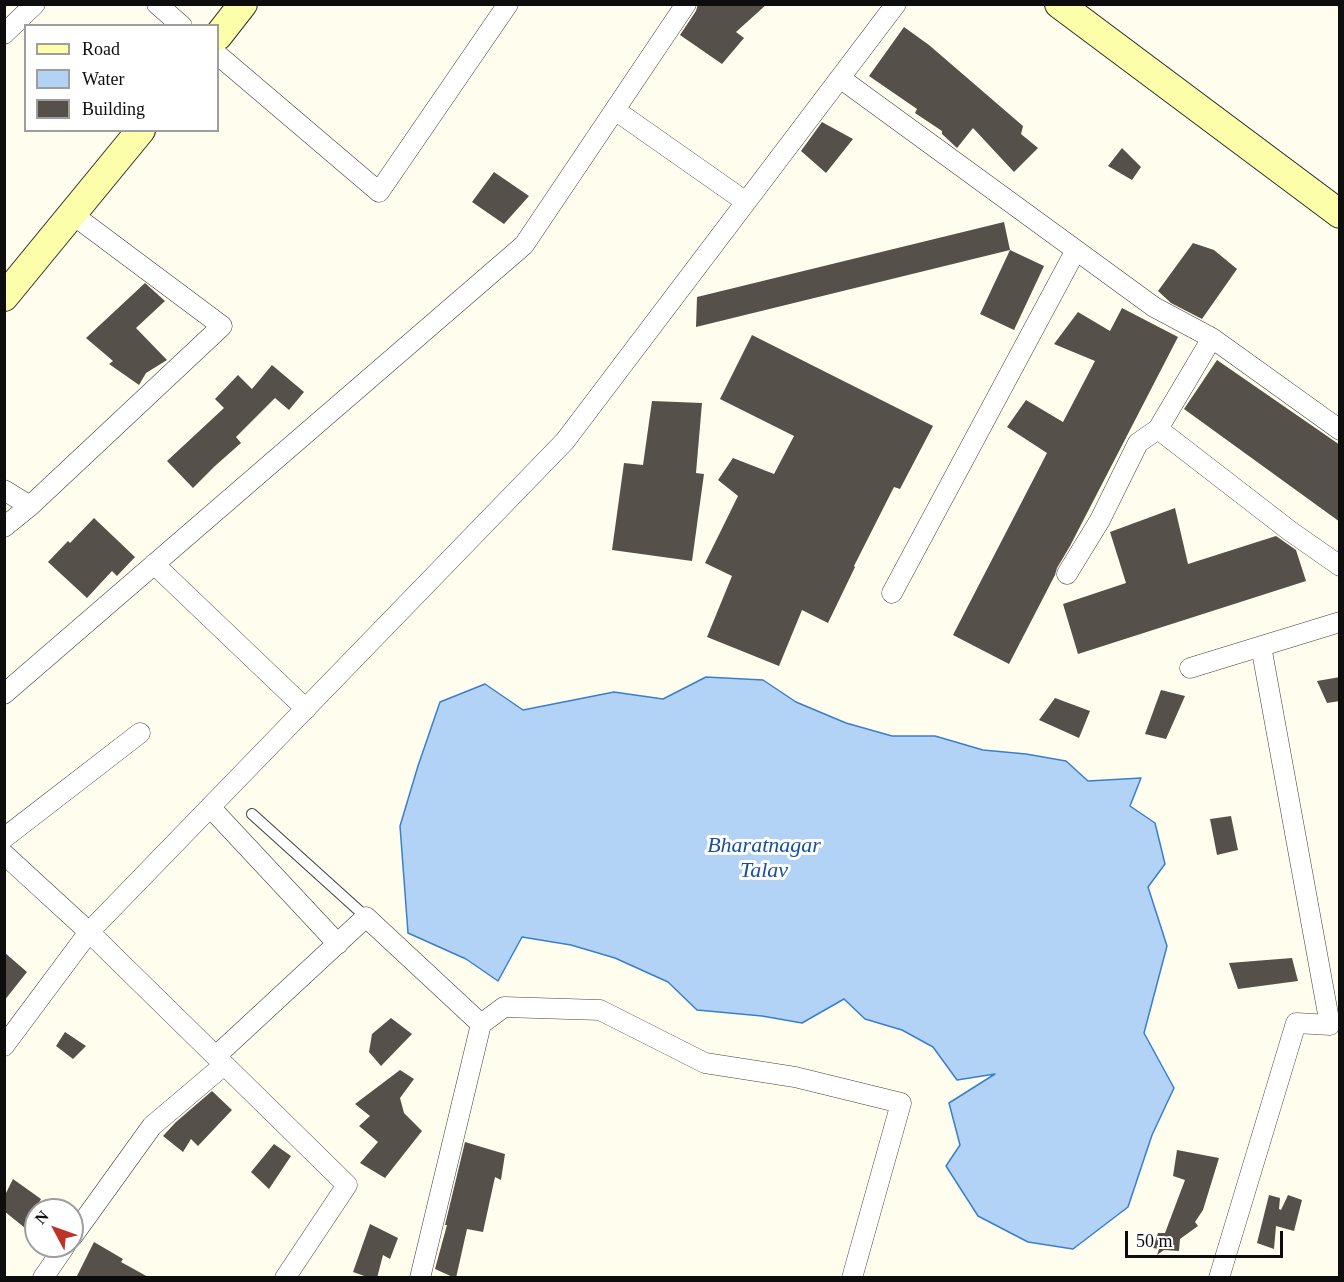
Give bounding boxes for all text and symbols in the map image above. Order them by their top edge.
legend [24,24,219,132]
text: Road [82,39,120,59]
text: Water [82,69,125,89]
text: Building [82,99,145,119]
water label: Bharatnagar Talav [707,833,821,884]
north arrow [24,1198,84,1258]
text: N [31,1207,52,1227]
scale bar [1128,1219,1286,1257]
text: 50 m [1136,1231,1173,1251]

